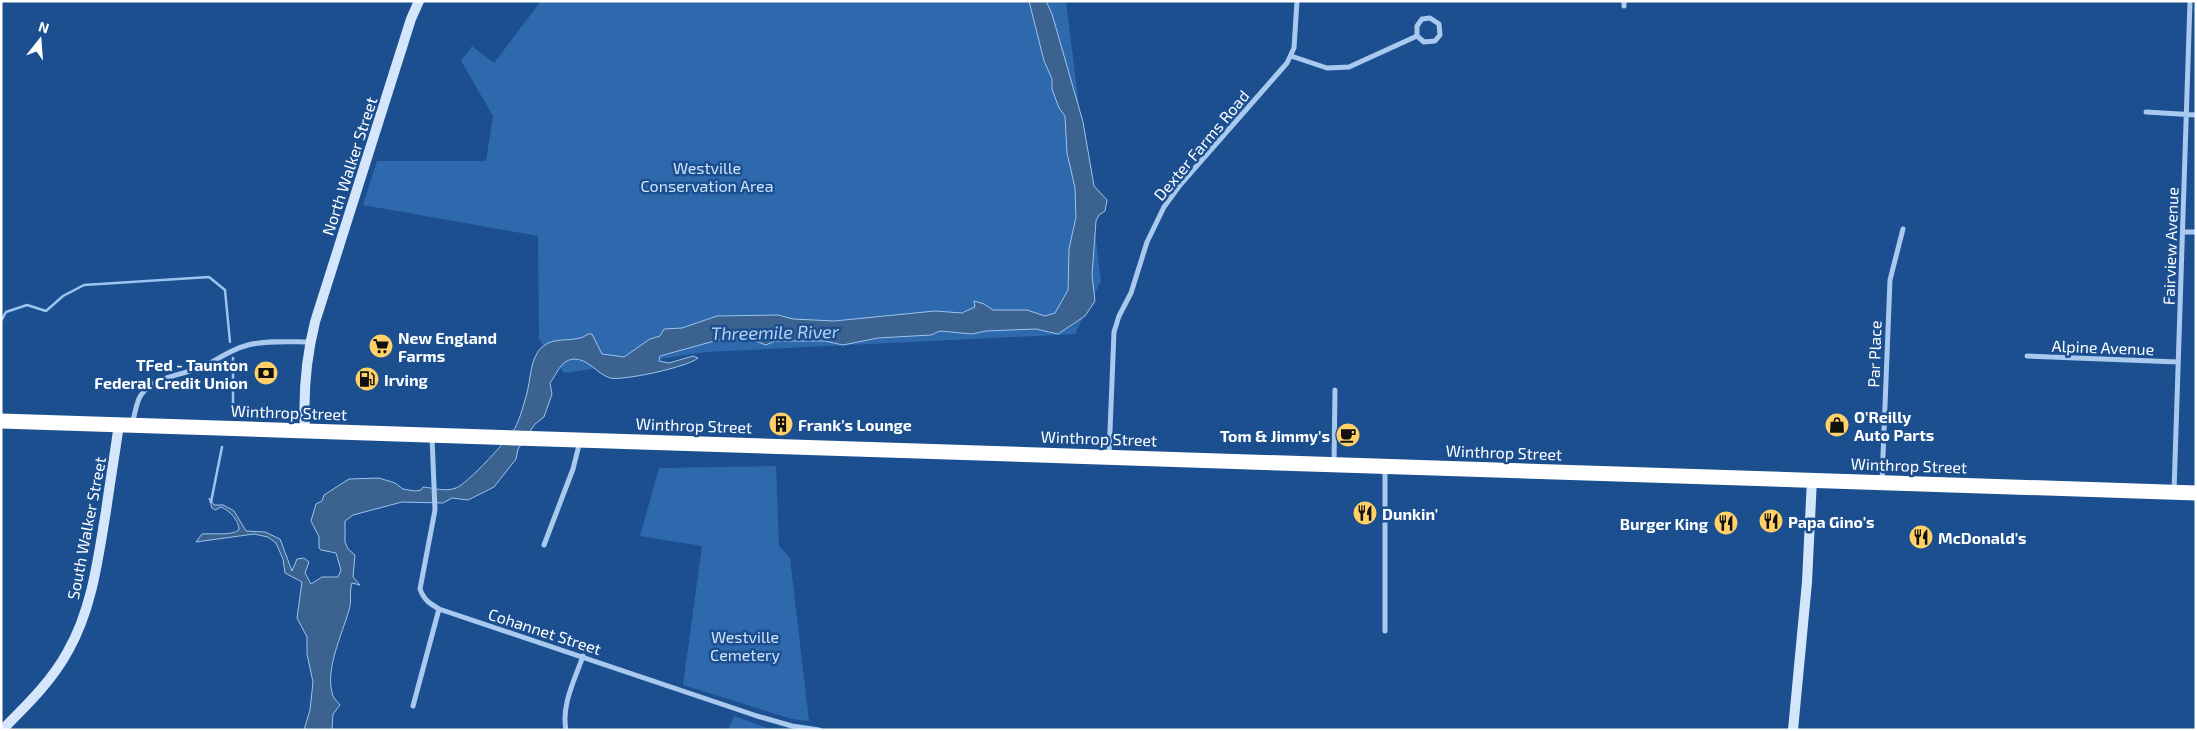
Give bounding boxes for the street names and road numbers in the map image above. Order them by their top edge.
street label: Dexter Farms Road [1149,86,1253,204]
street label: North Walker Street [318,94,380,238]
street label: Fairview Avenue [2158,187,2182,305]
street label: Par Place [1863,320,1885,388]
street label: Alpine Avenue [2051,336,2155,358]
street label: Winthrop Street [230,400,348,424]
street label: Winthrop Street [635,413,753,437]
street label: Winthrop Street [1040,426,1158,450]
street label: Winthrop Street [1445,440,1563,464]
street label: Winthrop Street [1850,453,1968,477]
street label: South Walker Street [63,455,109,601]
street label: Cohannet Street [486,604,604,658]

